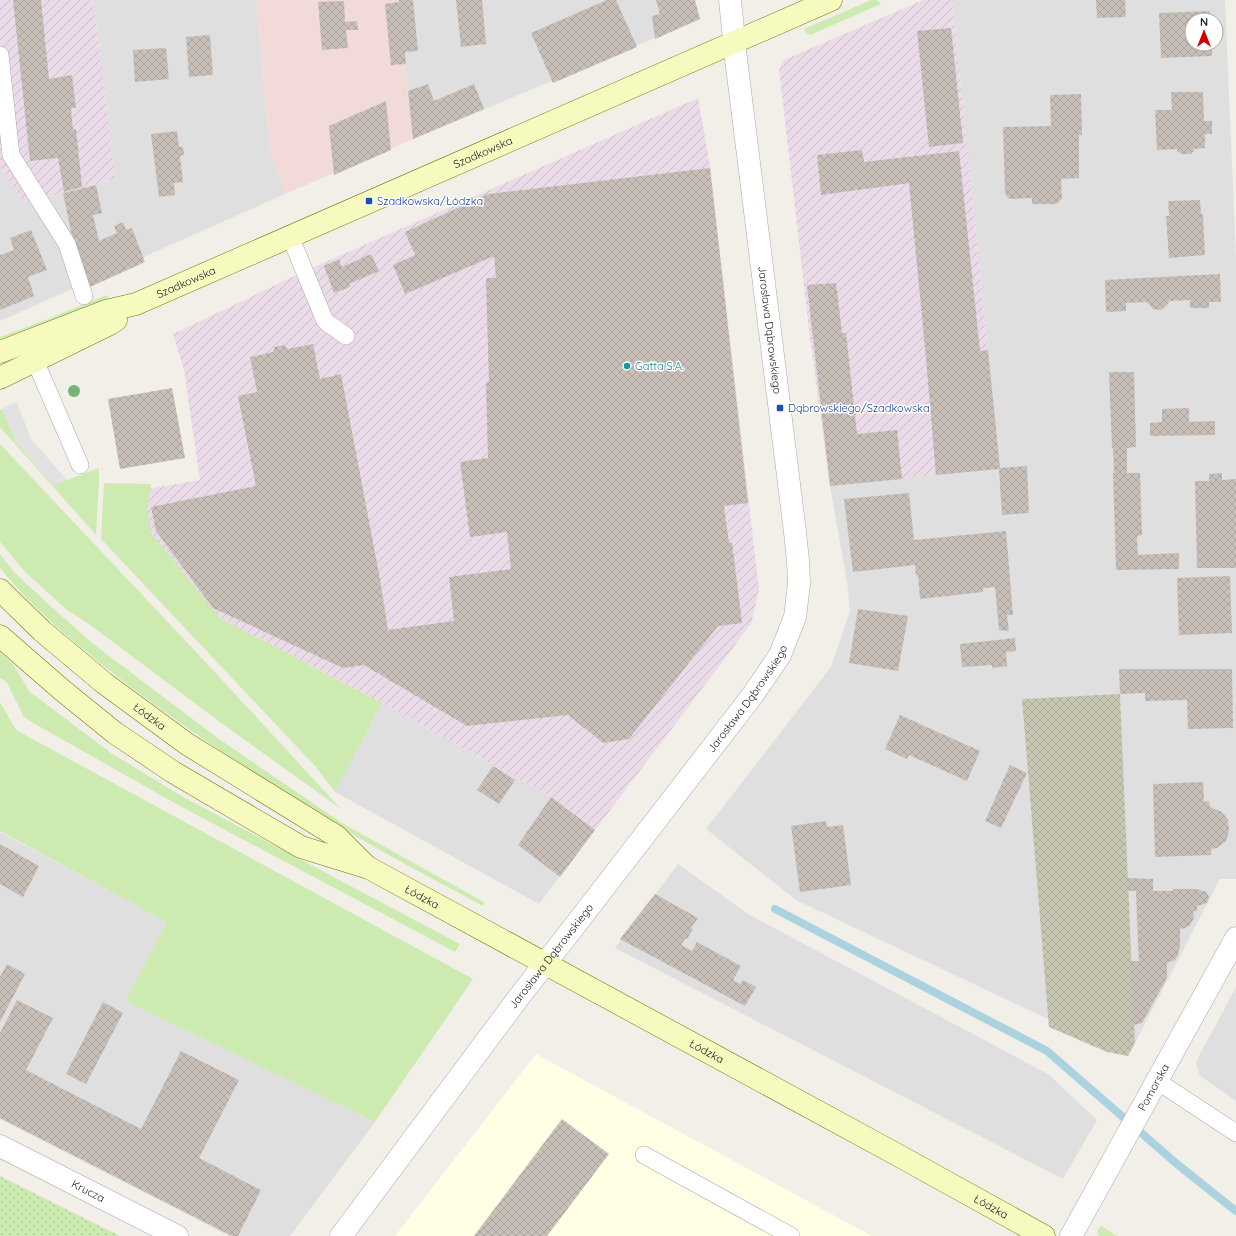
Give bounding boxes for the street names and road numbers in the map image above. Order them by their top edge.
street label: Szadkowska [451,133,514,171]
street label: Szadkowska [154,263,218,301]
street label: Jarosława Dąbrowskiego [755,265,785,395]
street label: Jarosława Dąbrowskiego [704,643,790,755]
street label: Łódzka [130,700,169,733]
street label: Łódzka [402,882,442,912]
street label: Jarosława Dąbrowskiego [506,901,596,1011]
street label: Łódzka [687,1036,726,1066]
street label: Pomorska [1135,1061,1172,1113]
street label: Krucza [69,1177,107,1205]
street label: Łódzka [971,1191,1011,1222]

